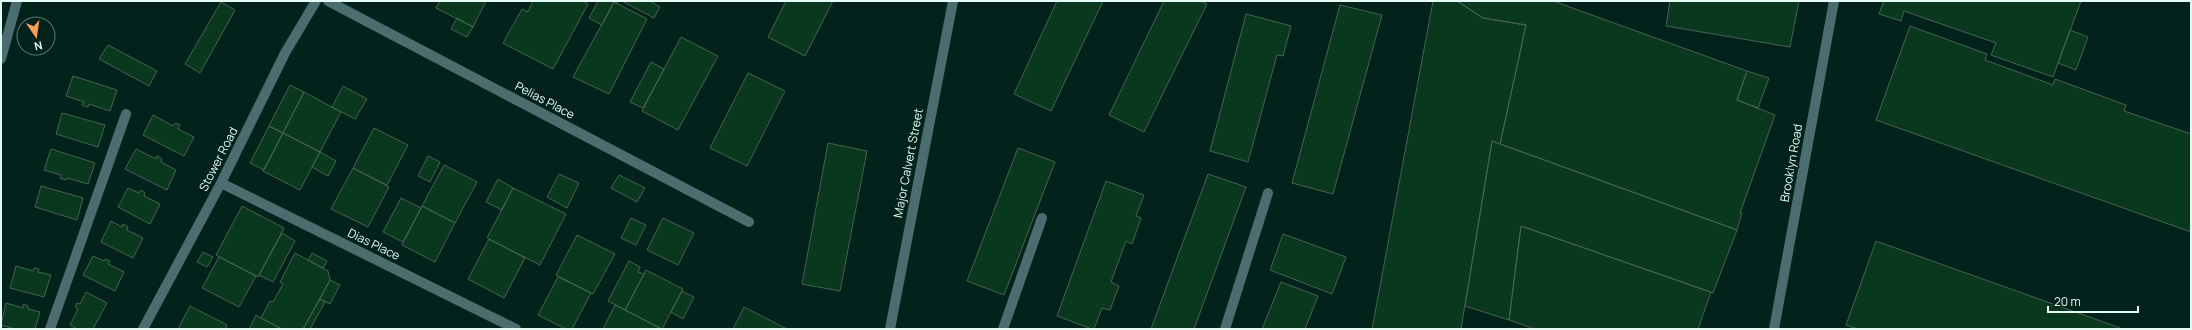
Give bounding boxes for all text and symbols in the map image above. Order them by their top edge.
north arrow [16,16,56,56]
text: N [33,38,44,54]
street label: Pelias Place [512,77,578,123]
street label: Major Calvert Street [889,107,927,219]
street label: Brooklyn Road [1776,123,1806,203]
street label: Stower Road [195,124,241,194]
street label: Dias Place [345,224,403,264]
scale bar [2048,288,2138,314]
text: 20 m [2054,293,2081,310]

